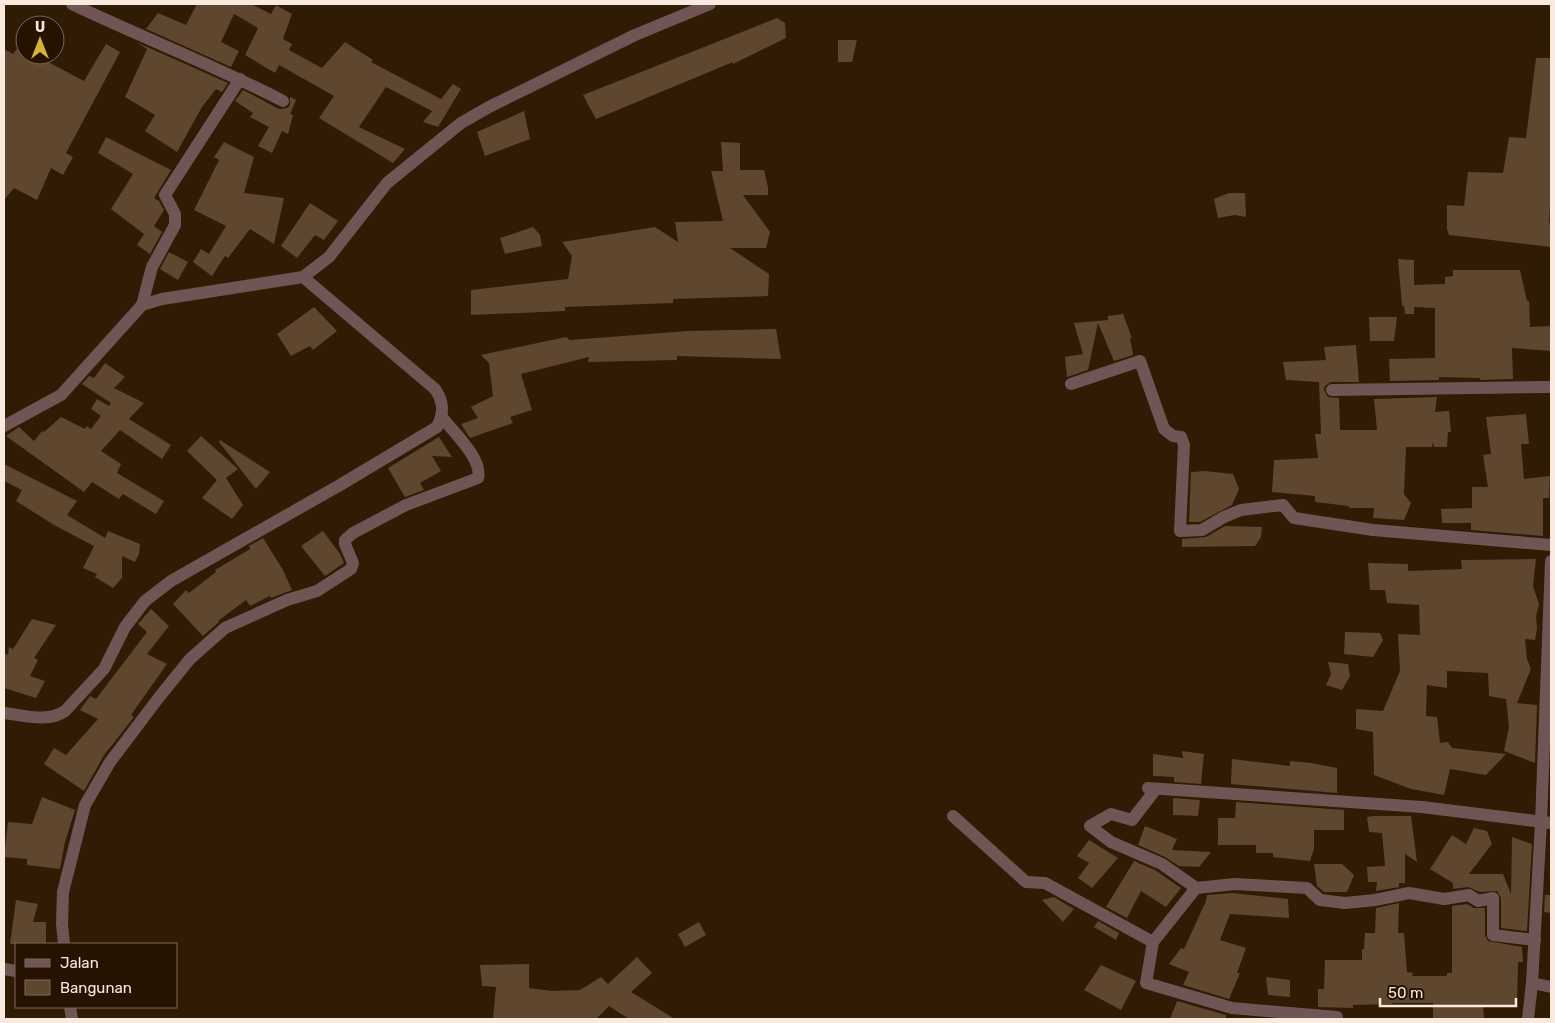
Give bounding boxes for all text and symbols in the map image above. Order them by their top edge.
north arrow [15,15,65,65]
text: U [35,19,45,36]
legend [15,943,178,1008]
text: Jalan [60,954,99,972]
scale bar [1380,976,1516,1008]
text: Bangunan [60,979,132,997]
text: 50 m [1388,984,1423,1002]

